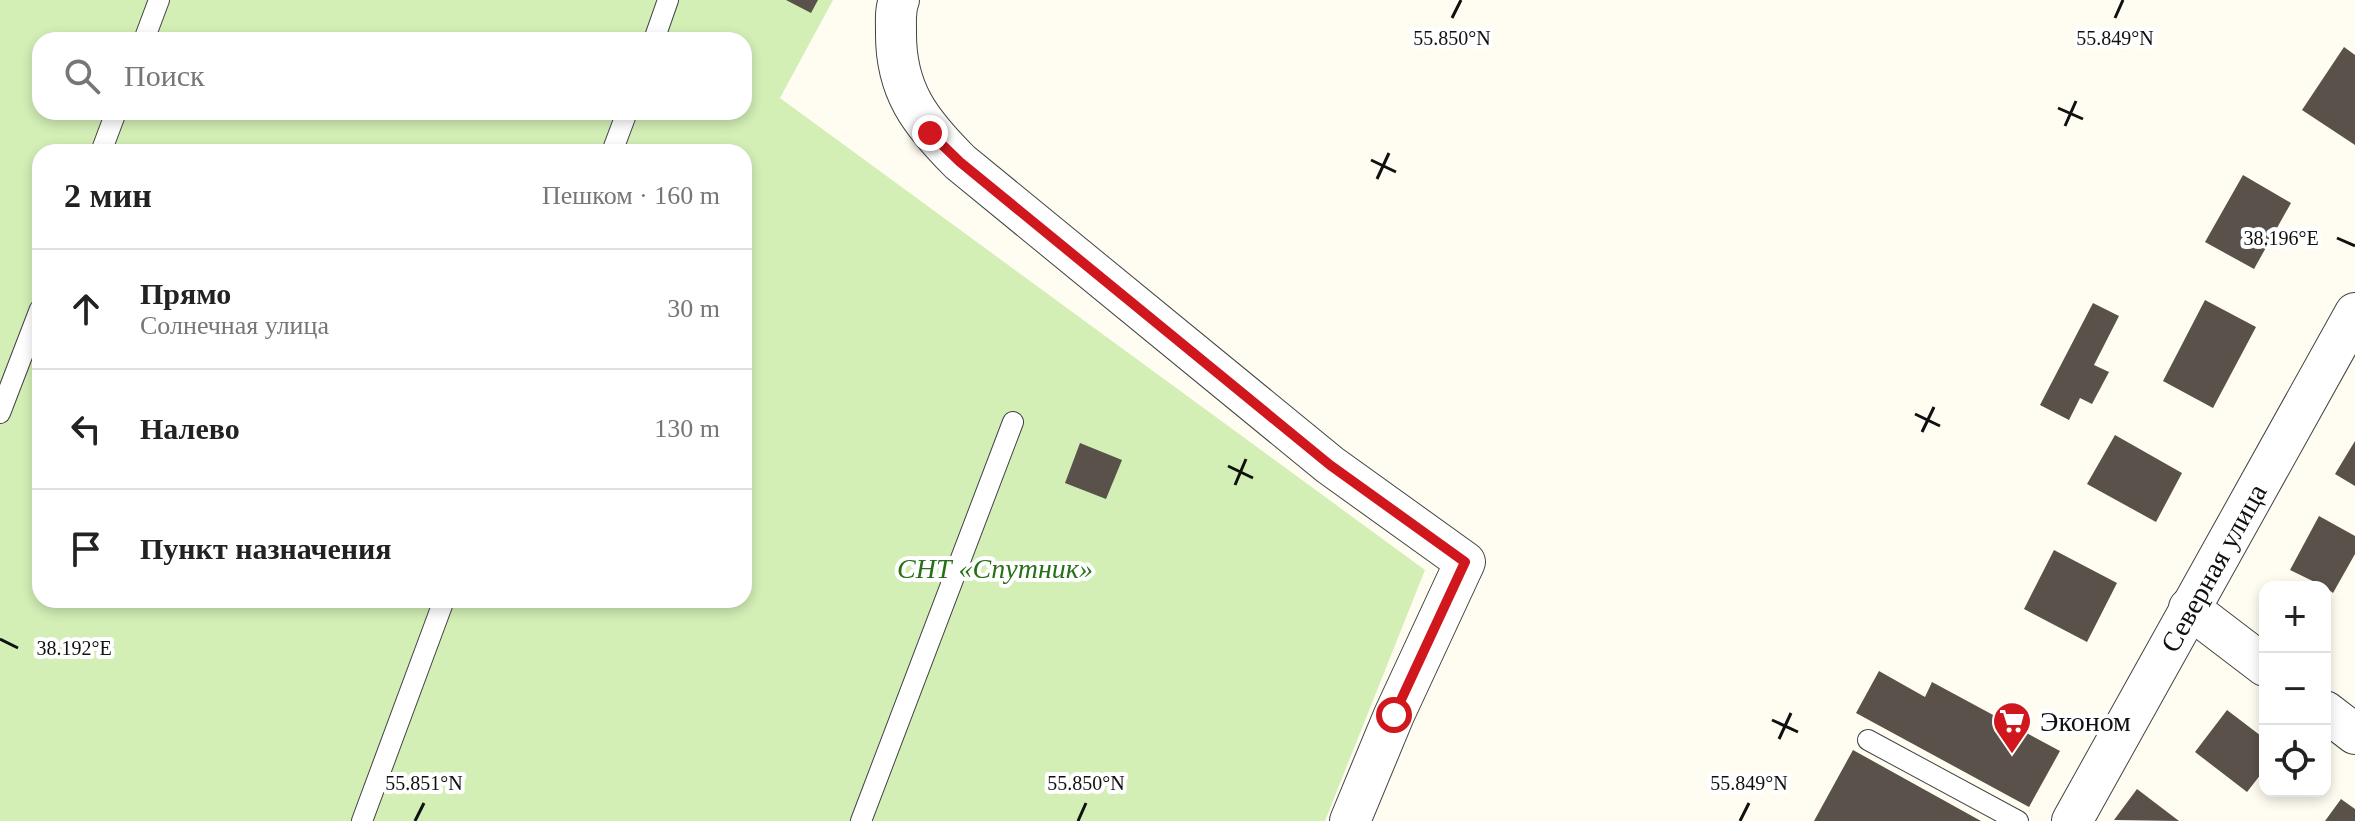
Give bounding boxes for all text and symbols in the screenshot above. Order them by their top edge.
text: 55.850°N [1413,27,1491,49]
text: 55.849°N [2076,27,2154,49]
search box [32,32,752,120]
icon: search [60,54,104,98]
text: Поиск [124,59,205,92]
route end [912,115,948,151]
text: 2 мин [64,177,152,214]
text: Пешком · 160 m [542,181,720,210]
text: 38.196°E [2243,227,2319,249]
text: Прямо [140,277,231,310]
icon: ahead [64,287,108,331]
text: 30 m [667,294,720,323]
text: Солнечная улица [140,311,329,340]
icon: left [64,407,108,451]
text: Налево [140,412,240,445]
text: 130 m [654,414,720,443]
street label: Северная улица [2154,478,2273,657]
icon: arrive [64,527,108,571]
text: Пункт назначения [140,532,392,565]
park label: СНТ «Спутник» [897,553,1093,584]
map controls [2259,581,2331,797]
button: + [2259,581,2331,653]
text: 38.192°E [36,637,112,659]
button: − [2259,653,2331,725]
route start [1376,697,1412,733]
supermarket icon: Эконом [1991,700,2033,755]
place label: Эконом [2040,706,2131,737]
button: locate [2259,725,2331,797]
text: 55.851°N [385,772,463,794]
text: 55.850°N [1047,772,1125,794]
text: 55.849°N [1710,772,1788,794]

